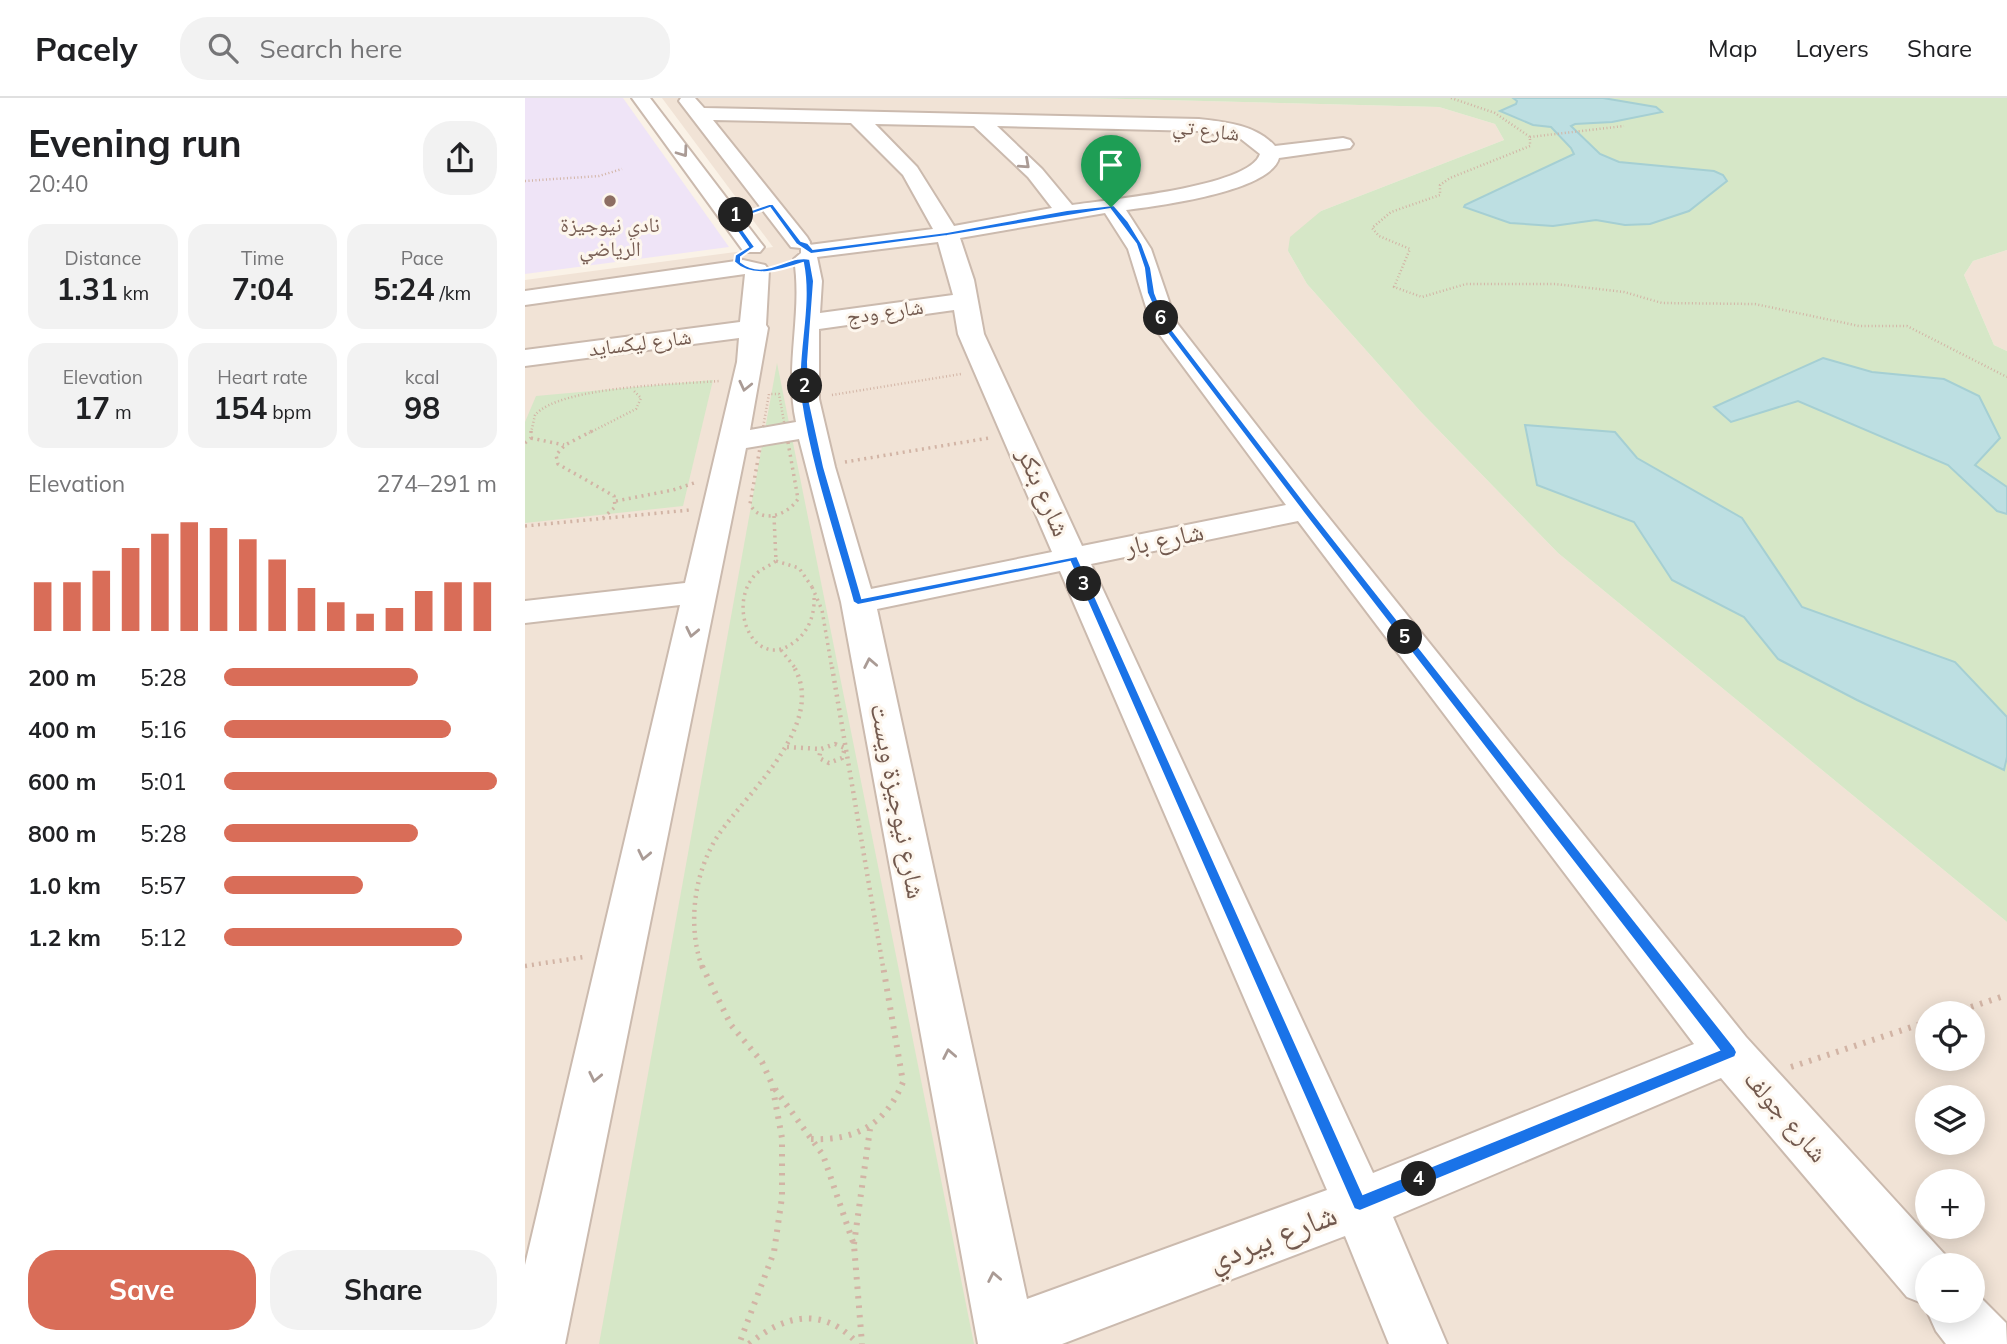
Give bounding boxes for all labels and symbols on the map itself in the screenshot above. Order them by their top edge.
street label: شارع تي [1171,112,1241,150]
pin [1081,135,1141,207]
one-way arrow [675,144,687,157]
one-way arrow [1017,156,1030,168]
marker: نادي نيوجيزة الرياضي [602,193,618,209]
pin: 1 [719,198,753,232]
place label: نادي نيوجيزة الرياضي [560,211,660,265]
street label: شارع ودج [845,293,925,330]
pin: 6 [1143,300,1179,336]
street label: شارع ليكسايد [587,323,693,362]
pin: 2 [787,368,823,404]
one-way arrow [739,380,753,392]
street label: شارع بنكر [1010,442,1079,541]
street label: شارع بار [1120,514,1206,563]
pin: 3 [1067,566,1101,602]
pin: 5 [1387,620,1423,654]
one-way arrow [686,626,700,638]
one-way arrow [864,657,879,669]
street label: شارع نيوجيزة ويست [863,700,934,901]
one-way arrow [637,849,652,861]
one-way arrow [942,1048,957,1060]
street label: شارع جولف [1737,1063,1835,1169]
one-way arrow [589,1071,604,1083]
pin: 4 [1401,1162,1437,1196]
street label: شارع بيردي [1201,1193,1344,1285]
one-way arrow [987,1271,1002,1283]

